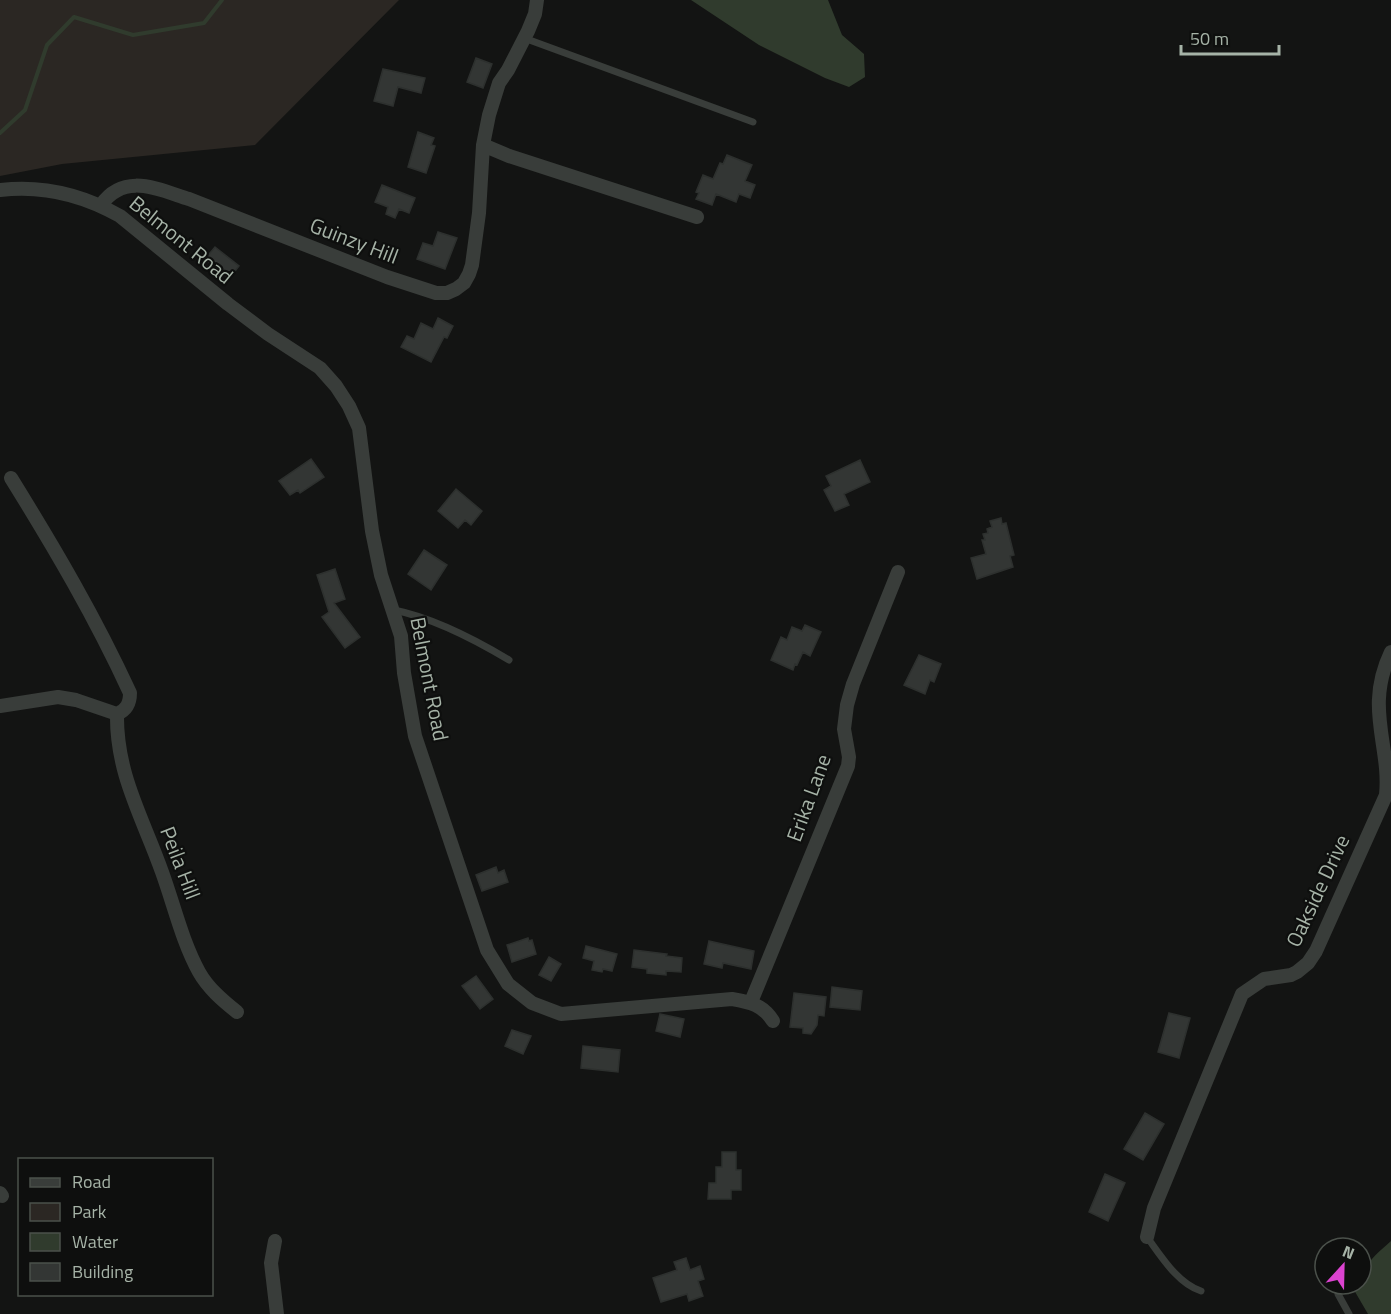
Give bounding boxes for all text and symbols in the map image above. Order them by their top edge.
scale bar [1181,18,1278,56]
text: 50 m [1190,25,1229,52]
street label: Belmont Road [123,187,241,291]
street label: Guinzy Hill [305,209,403,272]
street label: Belmont Road [402,614,458,744]
street label: Erika Lane [777,749,839,846]
street label: Peila Hill [152,821,209,904]
street label: Oakside Drive [1277,829,1357,952]
legend [18,1158,213,1296]
text: Road [72,1168,111,1195]
text: Park [72,1198,107,1225]
text: Water [72,1228,118,1255]
north arrow [1313,1236,1373,1296]
text: N [1339,1239,1358,1265]
text: Building [72,1258,133,1285]

